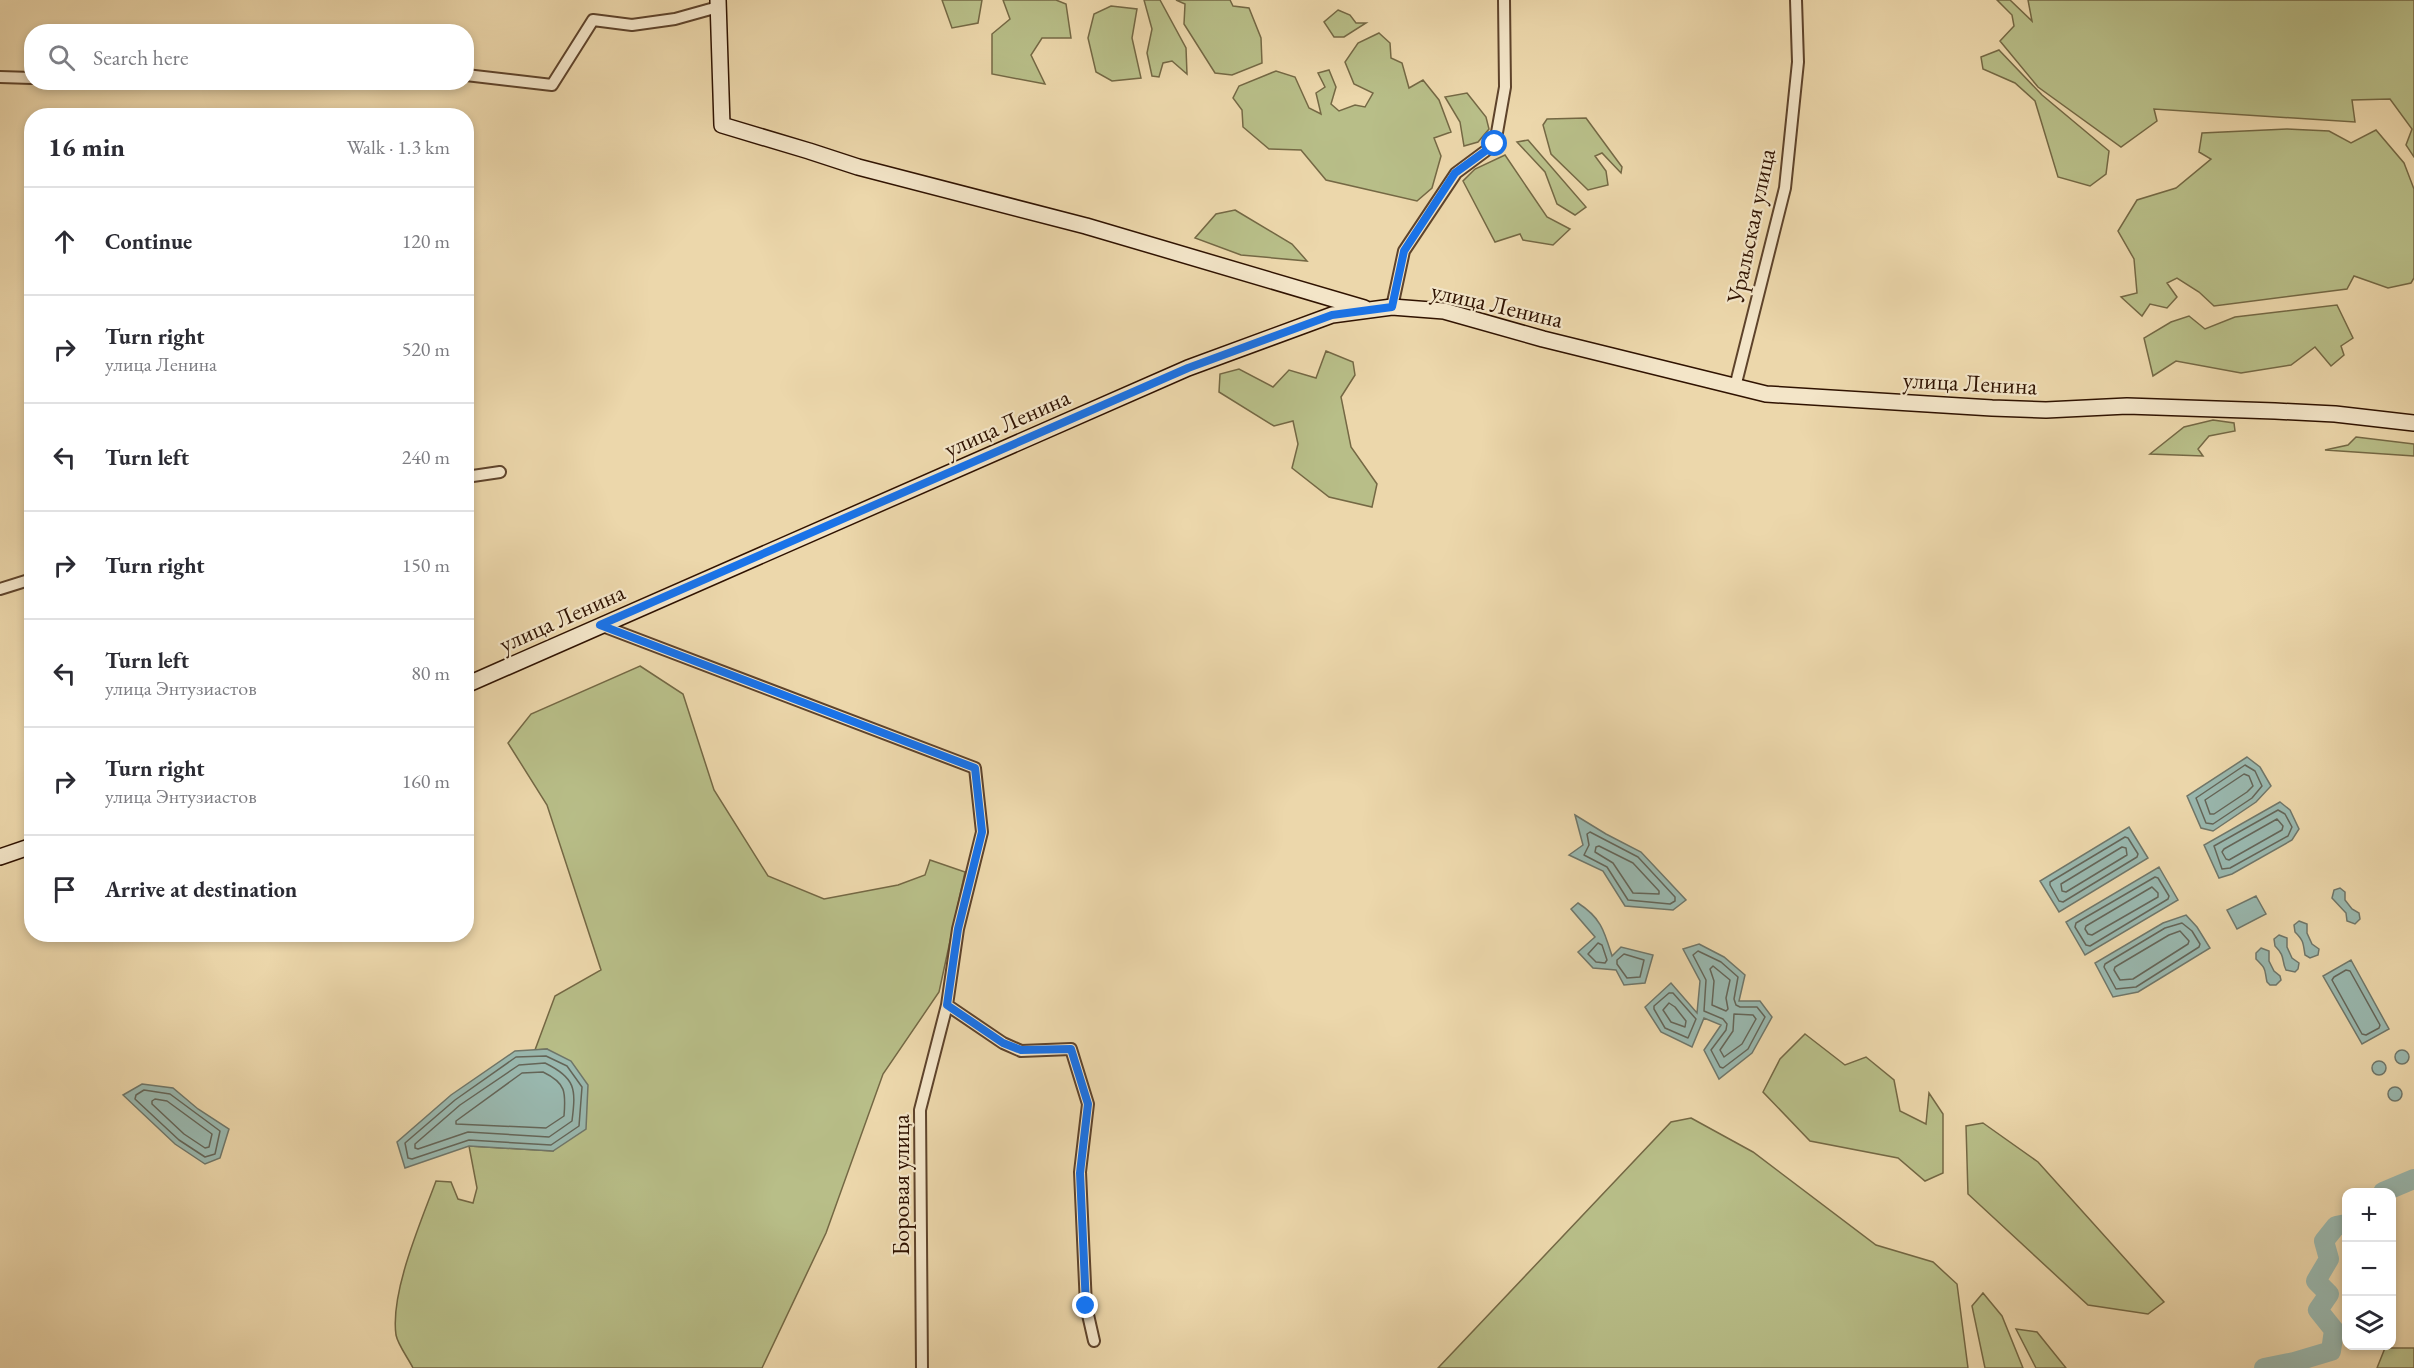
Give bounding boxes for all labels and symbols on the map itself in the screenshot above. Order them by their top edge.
route start [1481,130,1507,156]
street label: Уральская улица [1719,145,1782,307]
street label: улица Ленина [1428,274,1567,335]
street label: улица Ленина [1902,364,2038,402]
street label: улица Ленина [939,381,1075,464]
street label: улица Ленина [494,576,630,659]
street label: Боровая улица [885,1114,916,1256]
route end [1072,1292,1098,1318]

